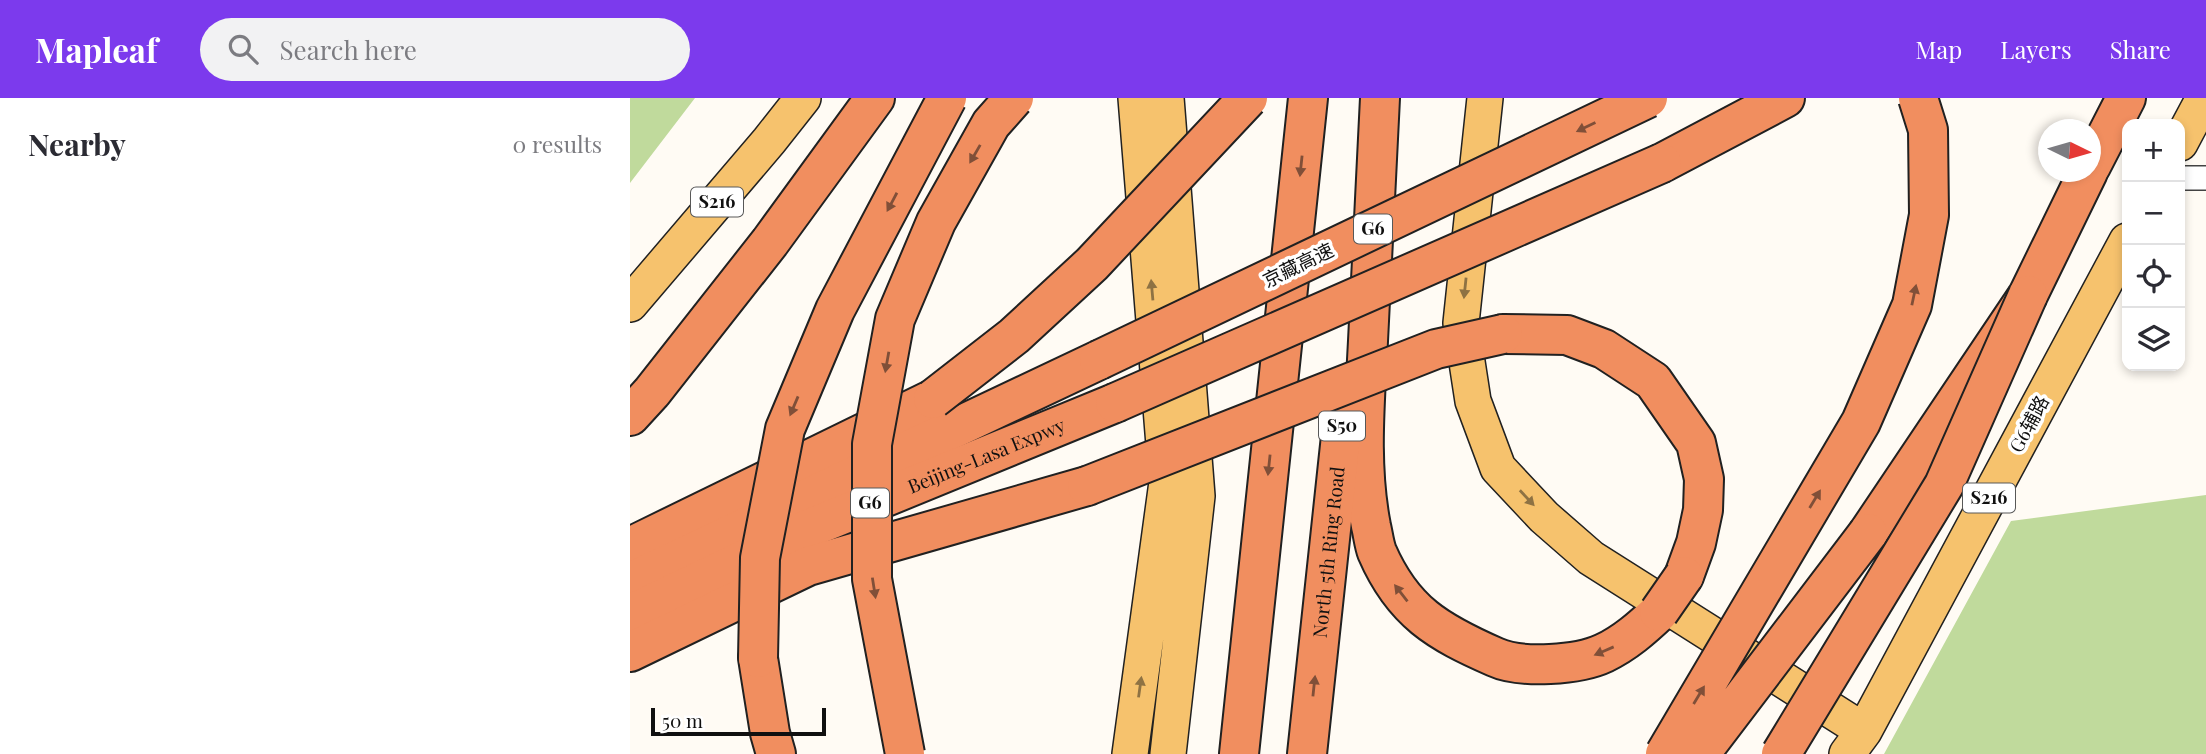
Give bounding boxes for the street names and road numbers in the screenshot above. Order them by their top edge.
road number: S216 [691,188,743,217]
road number: G6 [1354,214,1392,244]
street label: 京藏高速 [1258,236,1337,292]
street label: G6辅路 [2002,390,2054,457]
street label: Beijing-Lasa Expwy [903,411,1069,499]
road number: S50 [1319,412,1365,440]
street label: North 5th Ring Road [1306,465,1350,639]
road number: S216 [1963,484,2015,512]
road number: G6 [851,488,889,517]

